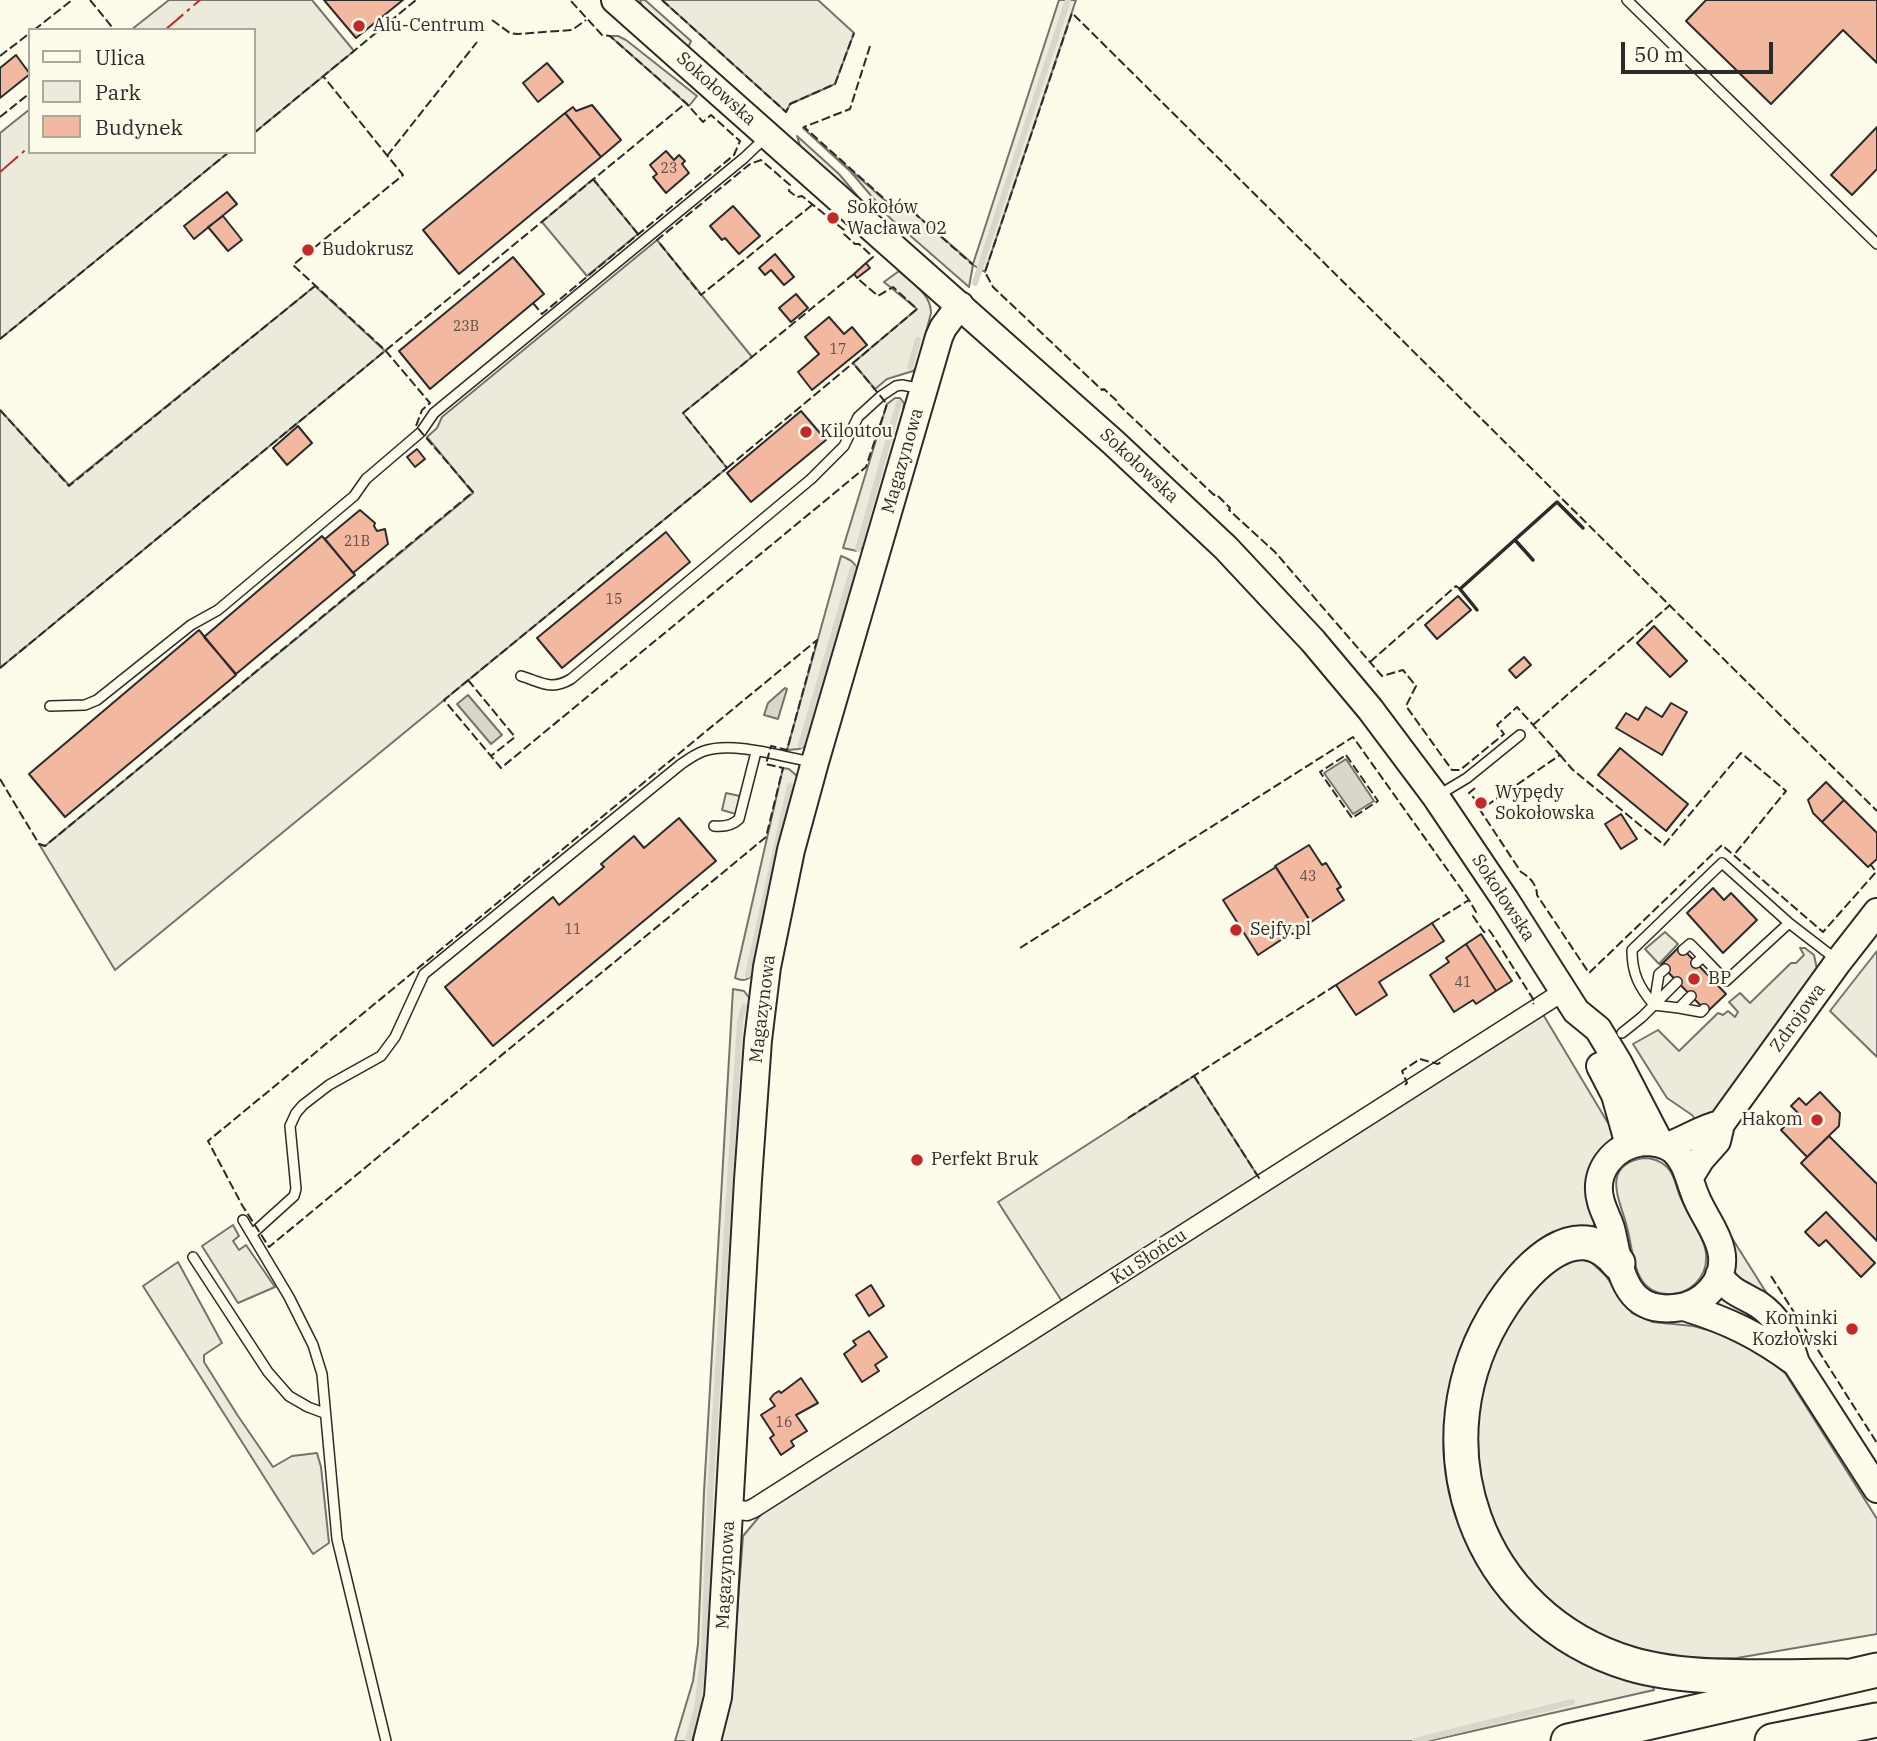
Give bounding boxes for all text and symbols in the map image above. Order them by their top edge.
place label: Alu-Centrum [373,15,485,37]
marker: Alu-Centrum [351,18,367,34]
legend [28,28,256,154]
scale bar [1625,28,1777,72]
text: 50 m [1634,40,1684,68]
text: Ulica [95,43,146,71]
street label: Sokołowska [672,48,760,130]
text: Park [95,78,141,106]
text: Budynek [95,113,183,141]
house number: 23 [661,161,677,177]
place label: Sokołów Wacława 02 [847,197,947,240]
marker: Sokołów Wacława 02 [825,210,841,226]
place label: Budokrusz [322,239,414,261]
marker: Budokrusz [300,242,316,258]
house number: 23B [453,319,479,335]
house number: 17 [830,342,846,358]
street label: Magazynowa [878,406,928,516]
place label: Kiloutou [820,421,893,443]
marker: Kiloutou [798,424,814,440]
street label: Sokołowska [1095,424,1183,508]
house number: 21B [344,534,370,550]
house number: 15 [606,592,622,608]
place label: Wypędy Sokołowska [1495,782,1595,824]
marker: Wypędy Sokołowska [1473,795,1489,811]
street label: Sokołowska [1467,850,1539,946]
house number: 43 [1300,869,1316,885]
place label: Sejfy.pl [1250,919,1311,941]
house number: 11 [565,922,581,938]
marker: Sejfy.pl [1228,922,1244,938]
street label: Magazynowa [746,954,780,1064]
place label: BP [1708,968,1731,990]
marker: BP [1686,971,1702,987]
house number: 41 [1455,975,1471,991]
street label: Zdrojowa [1766,979,1830,1057]
place label: Hakom [1741,1109,1803,1131]
marker: Hakom [1809,1112,1825,1128]
place label: Perfekt Bruk [931,1149,1038,1171]
marker: Perfekt Bruk [909,1152,925,1168]
street label: Ku Słońcu [1107,1225,1191,1289]
place label: Kominki Kozłowski [1752,1308,1838,1350]
marker: Kominki Kozłowski [1844,1321,1860,1337]
house number: 16 [776,1415,792,1431]
street label: Magazynowa [712,1520,740,1630]

